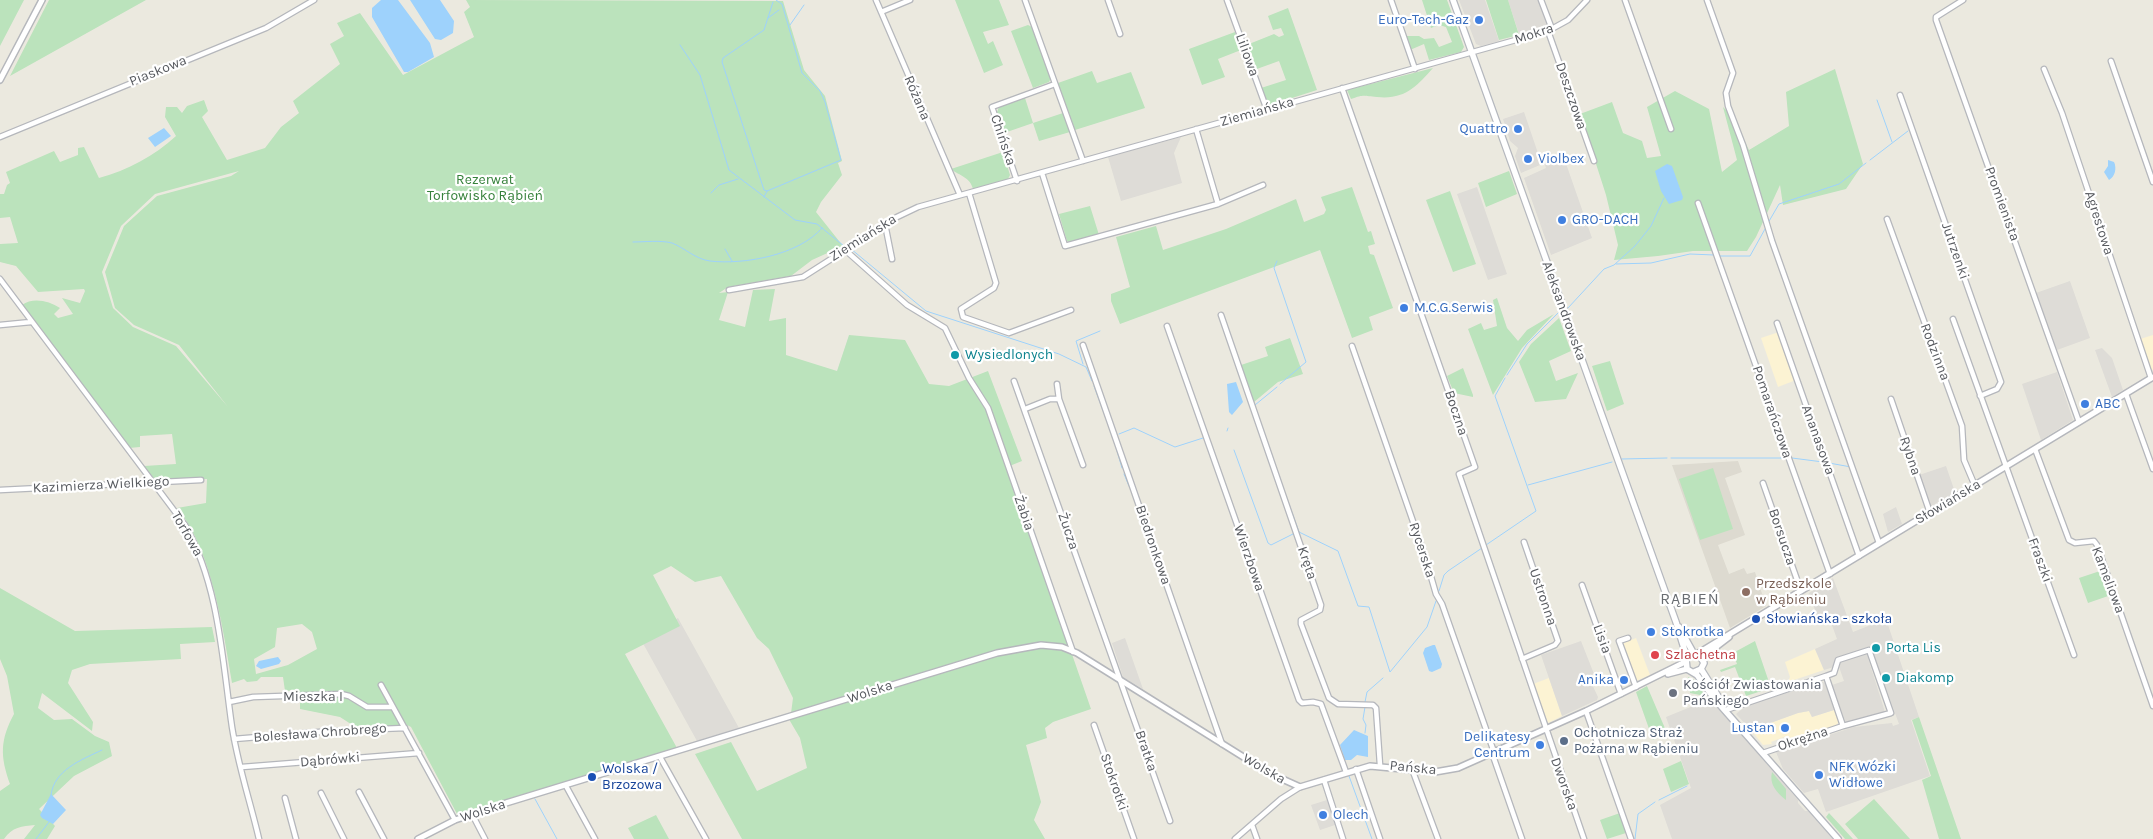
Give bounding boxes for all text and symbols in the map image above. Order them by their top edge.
place label: Euro-Tech-Gaz [1378,12,1469,28]
marker: Euro-Tech-Gaz [1473,14,1485,26]
street label: Mokra [1512,20,1556,48]
street label: Liliowa [1232,31,1262,79]
street label: Piaskowa [127,52,189,90]
street label: Deszczowa [1552,60,1590,132]
street label: Różana [900,73,934,123]
street label: Ziemiańska [1218,93,1296,131]
street label: Chińska [986,112,1020,168]
place label: Quattro [1459,121,1508,137]
marker: Quattro [1512,123,1524,135]
place label: Violbex [1538,151,1584,167]
marker: Violbex [1522,153,1534,165]
street label: Promienista [1981,165,2023,243]
park label: Rezerwat Torfowisko Rąbień [427,172,543,204]
street label: Agrestowa [2081,189,2117,257]
street label: Ziemiańska [826,211,900,265]
place label: GRO-DACH [1572,212,1639,228]
marker: GRO-DACH [1556,214,1568,226]
street label: Jutrzenki [1937,220,1973,282]
street label: Aleksandrowska [1538,259,1590,363]
place label: M.C.G.Serwis [1414,300,1493,316]
marker: M.C.G.Serwis [1398,302,1410,314]
street label: Rodzinna [1916,321,1954,383]
place label: Wysiedlonych [965,347,1053,363]
marker: Wysiedlonych [949,349,961,361]
street label: Pomarańczowa [1748,364,1796,460]
street label: Boczna [1441,388,1471,438]
place label: ABC [2095,396,2120,412]
marker: ABC [2079,398,2091,410]
street label: Ananasowa [1798,403,1838,477]
street label: Rybna [1896,435,1924,477]
street label: Kazimierza Wielkiego [32,473,170,497]
street label: Słowiańska [1912,476,1984,528]
street label: Żabia [1010,493,1038,533]
street label: Biedronkowa [1132,503,1174,587]
street label: Borsucza [1764,506,1800,568]
street label: Torfowa [167,509,207,559]
street label: Żucza [1054,510,1082,552]
street label: Rycerska [1405,520,1439,580]
street label: Wierzbowa [1230,522,1268,594]
street label: Fraszki [2024,535,2056,585]
street label: Kręta [1294,544,1320,582]
street label: Kameliowa [2088,544,2128,616]
street label: Ustronna [1525,566,1561,628]
place label: Przedszkole w Rąbieniu [1756,576,1832,608]
marker: Przedszkole w Rąbieniu [1740,586,1752,598]
district label: RĄBIEŃ [1660,589,1720,609]
place label: Słowiańska - szkoła [1766,611,1892,627]
marker: Słowiańska - szkoła [1750,613,1762,625]
street label: Lisia [1589,622,1615,656]
place label: Stokrotka [1661,624,1724,640]
marker: Stokrotka [1645,626,1657,638]
place label: Porta Lis [1886,640,1941,656]
marker: Porta Lis [1870,642,1882,654]
place label: Szlachetna [1665,647,1736,663]
marker: Szlachetna [1649,649,1661,661]
place label: Diakomp [1896,670,1954,686]
place label: Anika [1578,672,1614,688]
marker: Diakomp [1880,672,1892,684]
marker: Anika [1618,674,1630,686]
street label: Wolska [845,677,895,707]
place label: Kościół Zwiastowania Pańskiego [1683,677,1822,710]
marker: Kościół Zwiastowania Pańskiego [1667,687,1679,699]
street label: Mieszka I [283,689,343,705]
street label: Bolesława Chrobrego [253,720,387,746]
place label: Lustan [1731,720,1775,736]
marker: Lustan [1779,722,1791,734]
street label: Okrężna [1776,723,1830,755]
place label: Ochotnicza Straż Pożarna w Rąbieniu [1574,725,1699,758]
street label: Bratka [1131,728,1161,774]
place label: Delikatesy Centrum [1464,729,1530,762]
marker: Ochotnicza Straż Pożarna w Rąbieniu [1558,735,1570,747]
marker: Delikatesy Centrum [1534,739,1546,751]
street label: Dąbrówki [299,749,361,771]
street label: Wolska [1240,750,1288,788]
street label: Stokrotki [1096,751,1132,813]
street label: Dworska [1547,755,1581,813]
street label: Pańska [1389,757,1437,779]
place label: NFK Wózki Widłowe [1829,759,1896,792]
place label: Wolska / Brzozowa [602,761,662,794]
marker: NFK Wózki Widłowe [1813,769,1825,781]
marker: Wolska / Brzozowa [586,771,598,783]
street label: Wolska [458,796,508,826]
place label: Olech [1333,807,1369,823]
marker: Olech [1317,809,1329,821]

